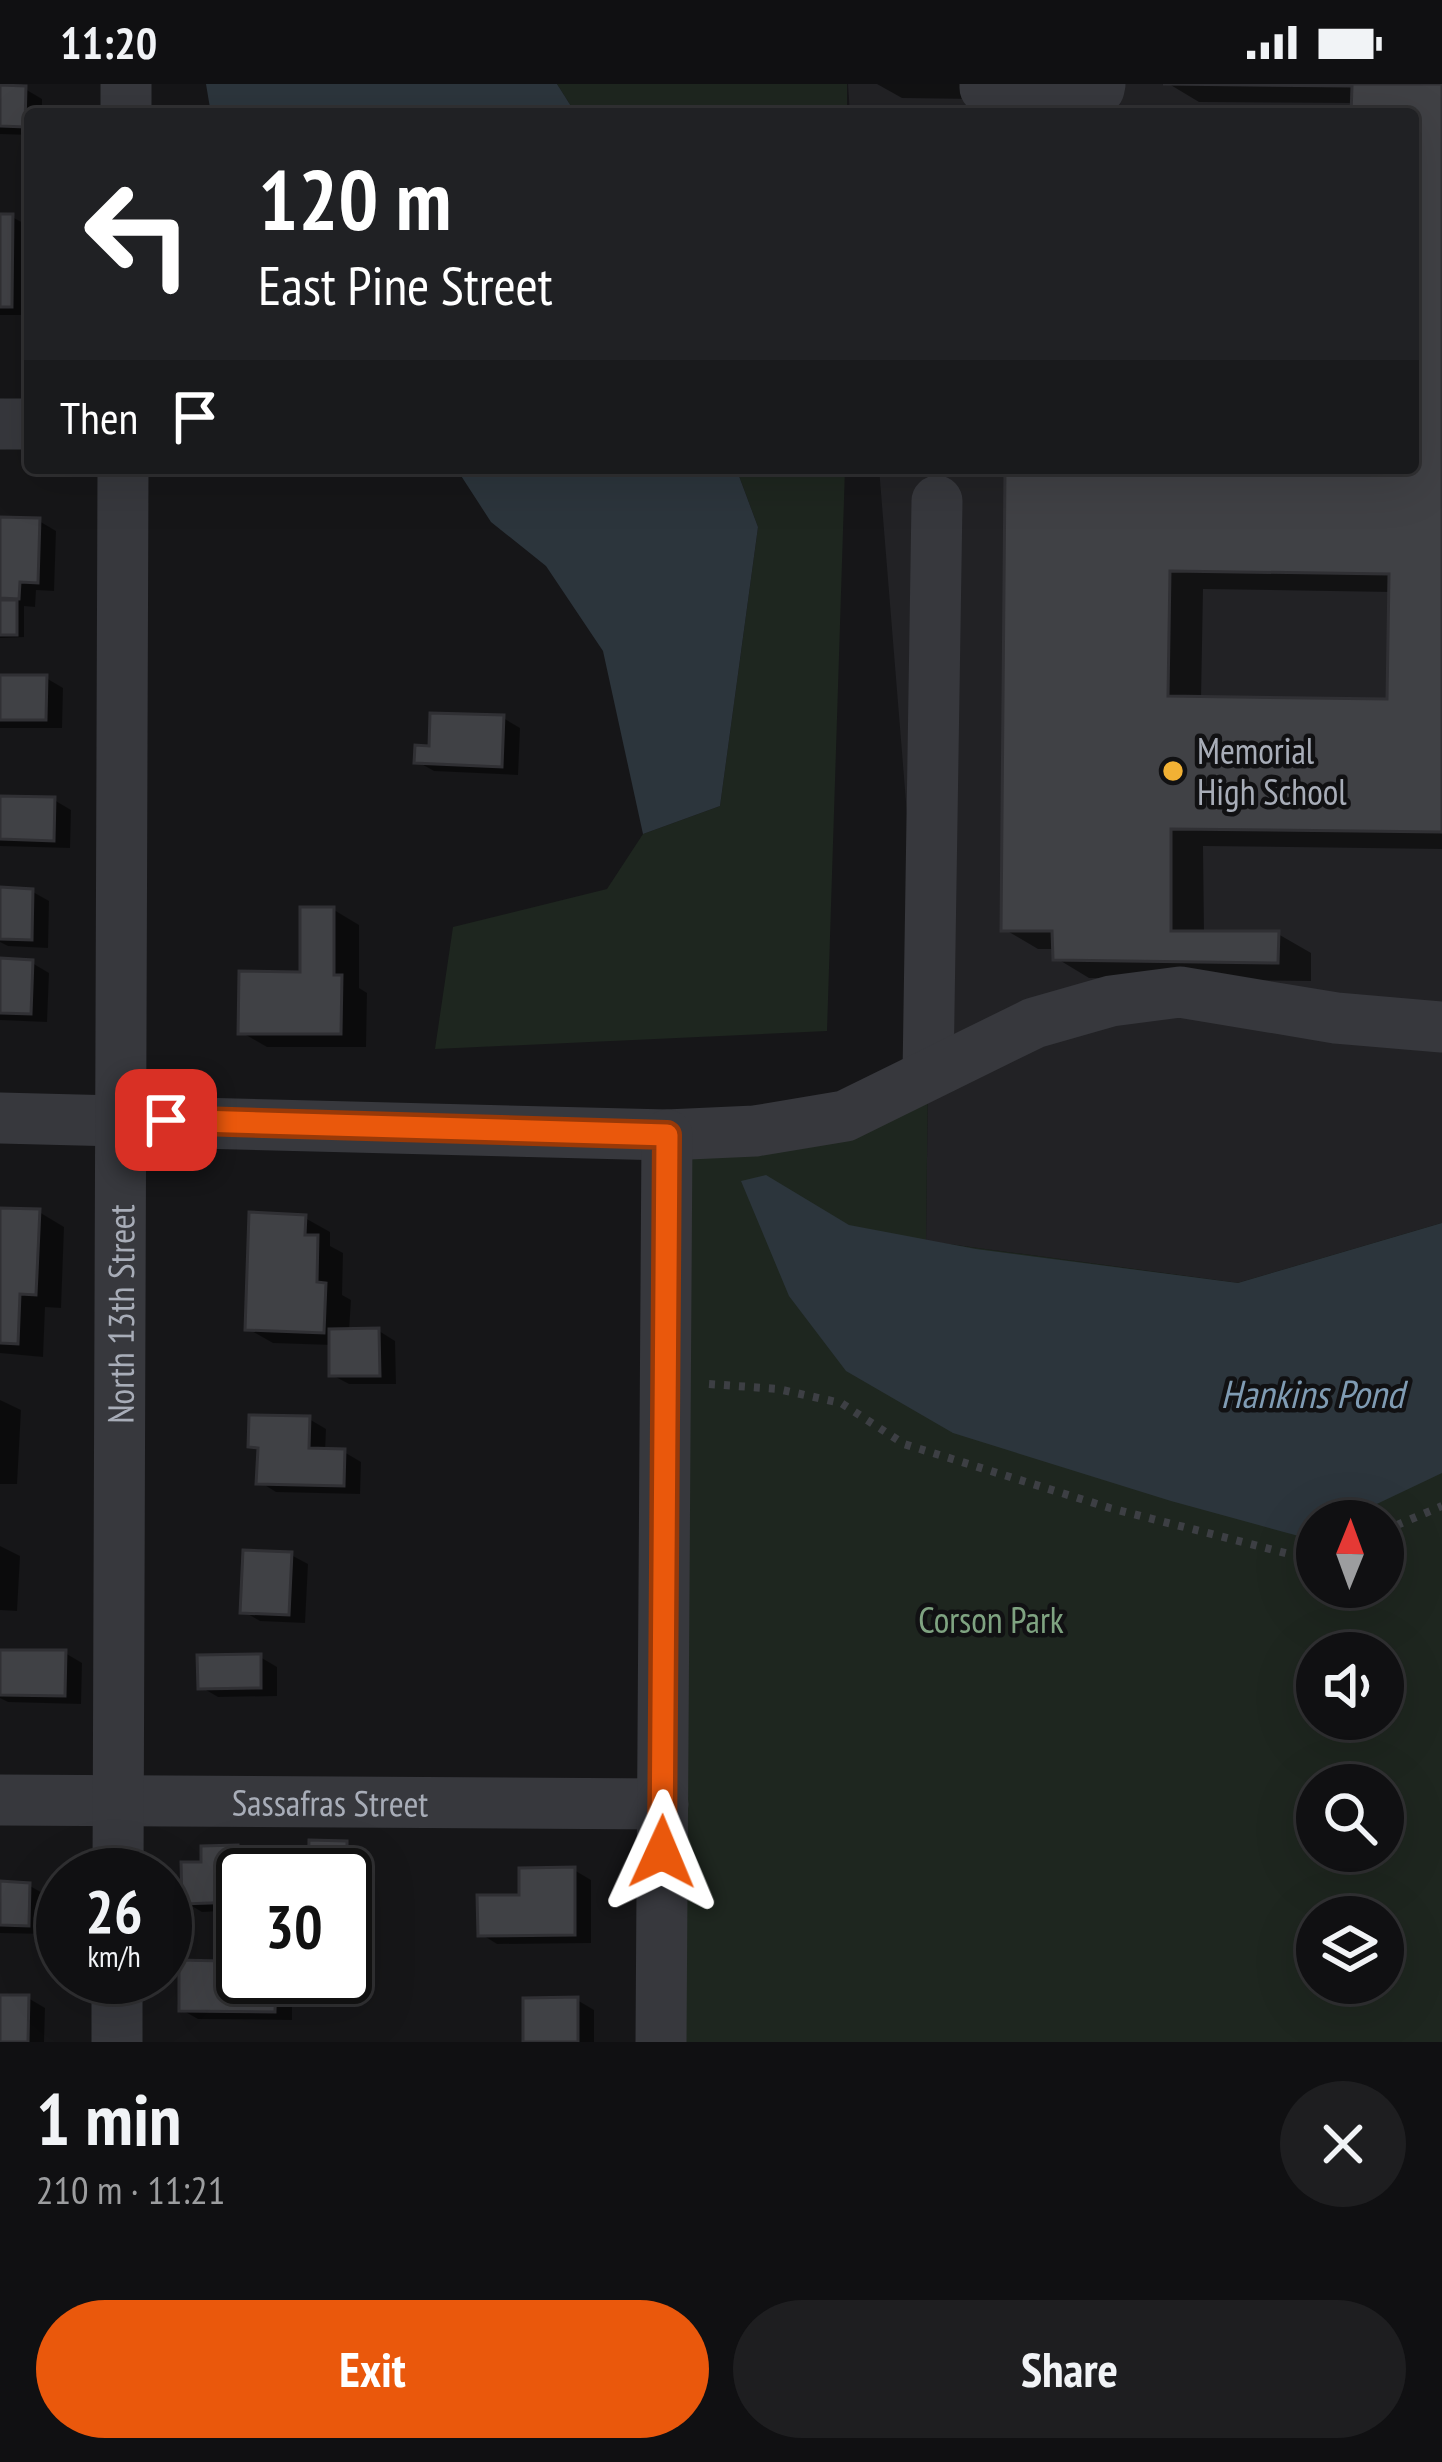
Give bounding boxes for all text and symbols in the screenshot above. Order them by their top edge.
text: 11:20 [60,13,157,71]
text: 120 m [258,144,451,253]
icon: left [60,156,216,312]
text: East Pine Street [258,250,553,320]
icon: arrive [162,384,228,450]
text: Then [60,388,138,446]
place label: Memorial High School [1197,727,1347,815]
marker: Memorial High School [1160,758,1186,784]
pin [115,1069,217,1171]
icon: arrive [133,1087,199,1153]
street label: North 13th Street [96,1204,144,1424]
water label: Hankins Pond [1220,1368,1409,1419]
north arrow [1296,1500,1404,1608]
map controls [1296,1500,1404,2004]
park label: Corson Park [918,1596,1064,1643]
button: sound [1296,1632,1404,1740]
button: search [1296,1764,1404,1872]
street label: Sassafras Street [232,1778,428,1826]
position arrow [599,1789,725,1915]
speed limit sign: 30 [216,1848,372,2004]
text: 26 [85,1872,143,1950]
button: layers [1296,1896,1404,2004]
text: km/h [87,1936,141,1975]
text: 1 min [36,2072,181,2165]
button: close [1280,2081,1406,2207]
text: 210 m · 11:21 [36,2164,225,2215]
button: Exit [36,2300,709,2438]
button: Share [733,2300,1406,2438]

